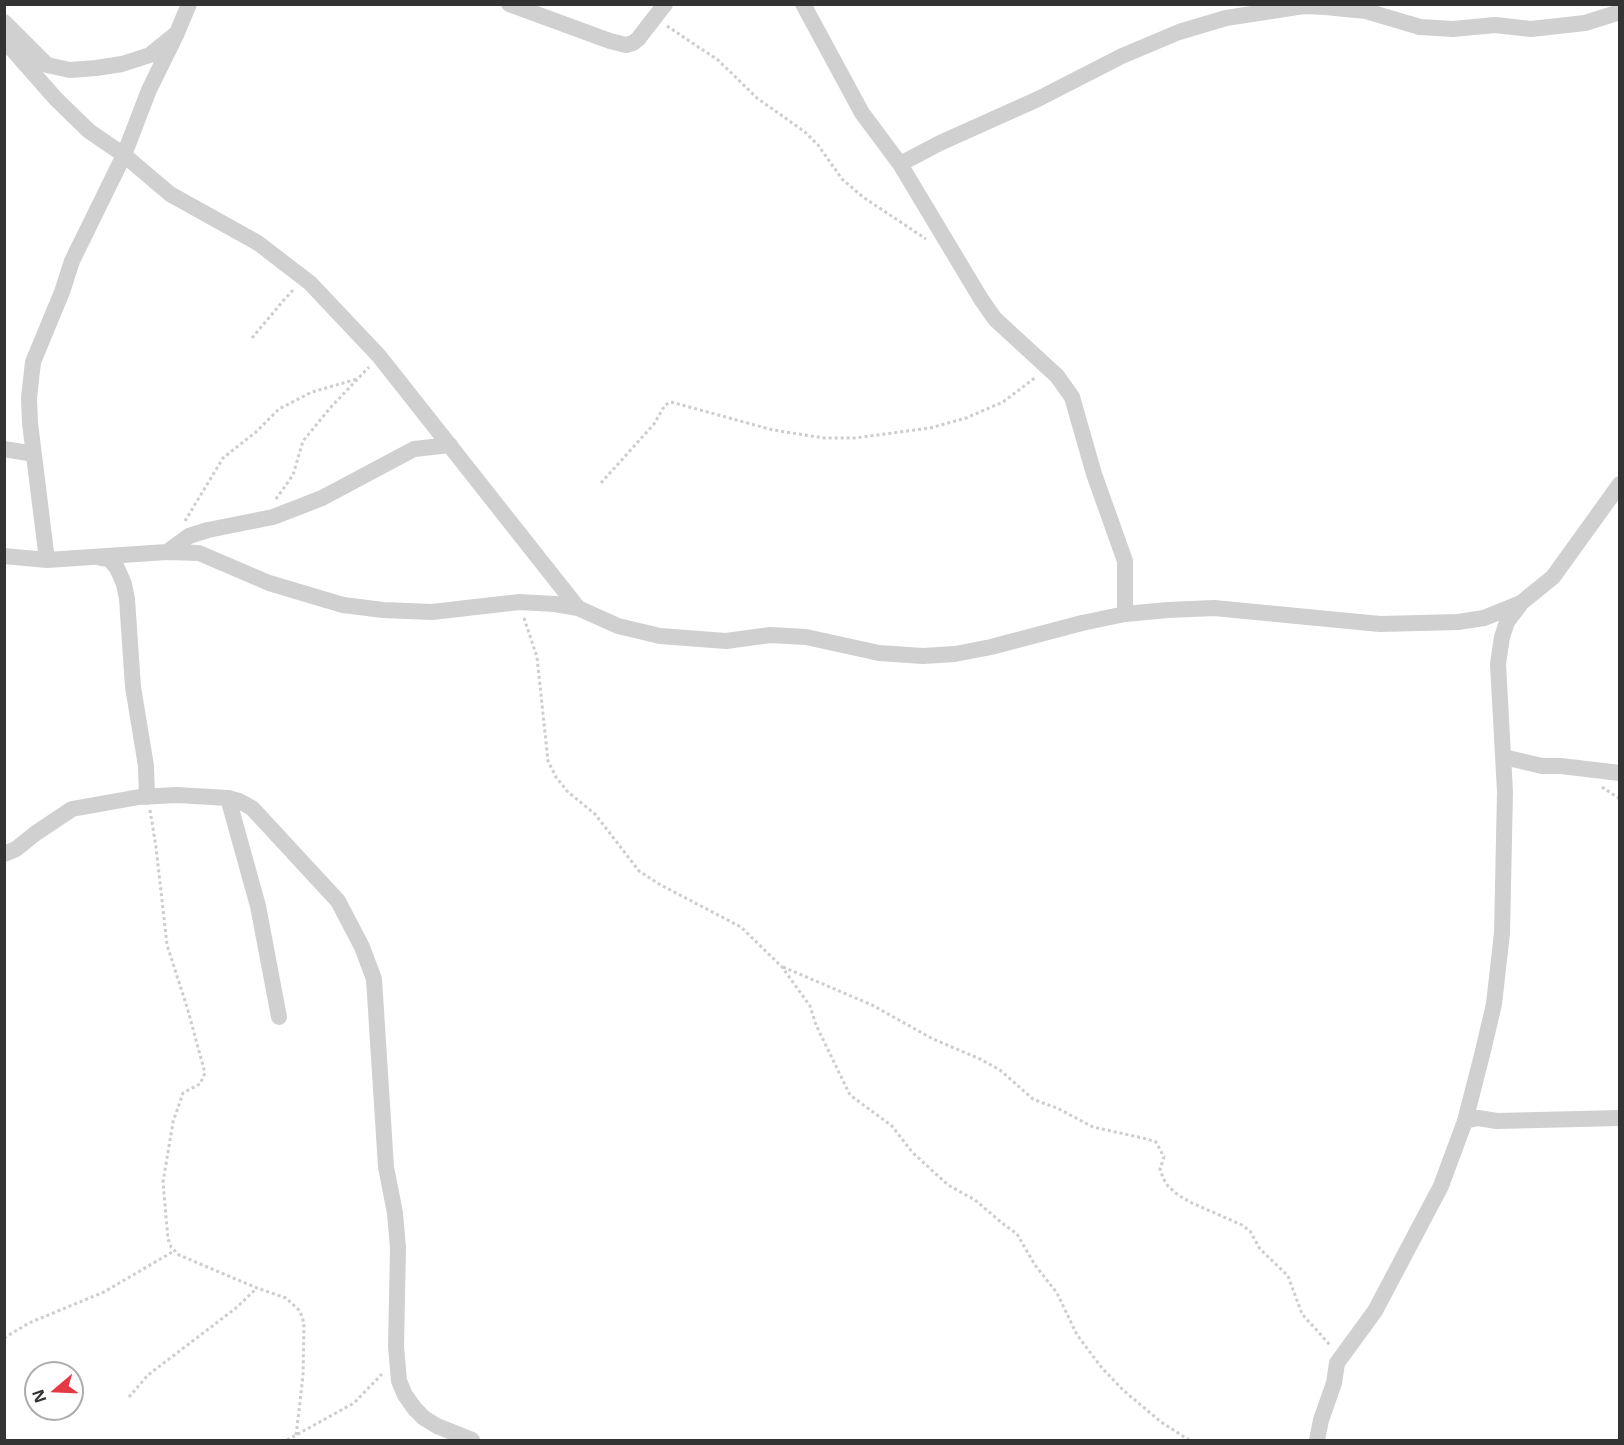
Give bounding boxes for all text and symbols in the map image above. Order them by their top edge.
north arrow [24,1361,84,1421]
text: N [26,1386,51,1406]

